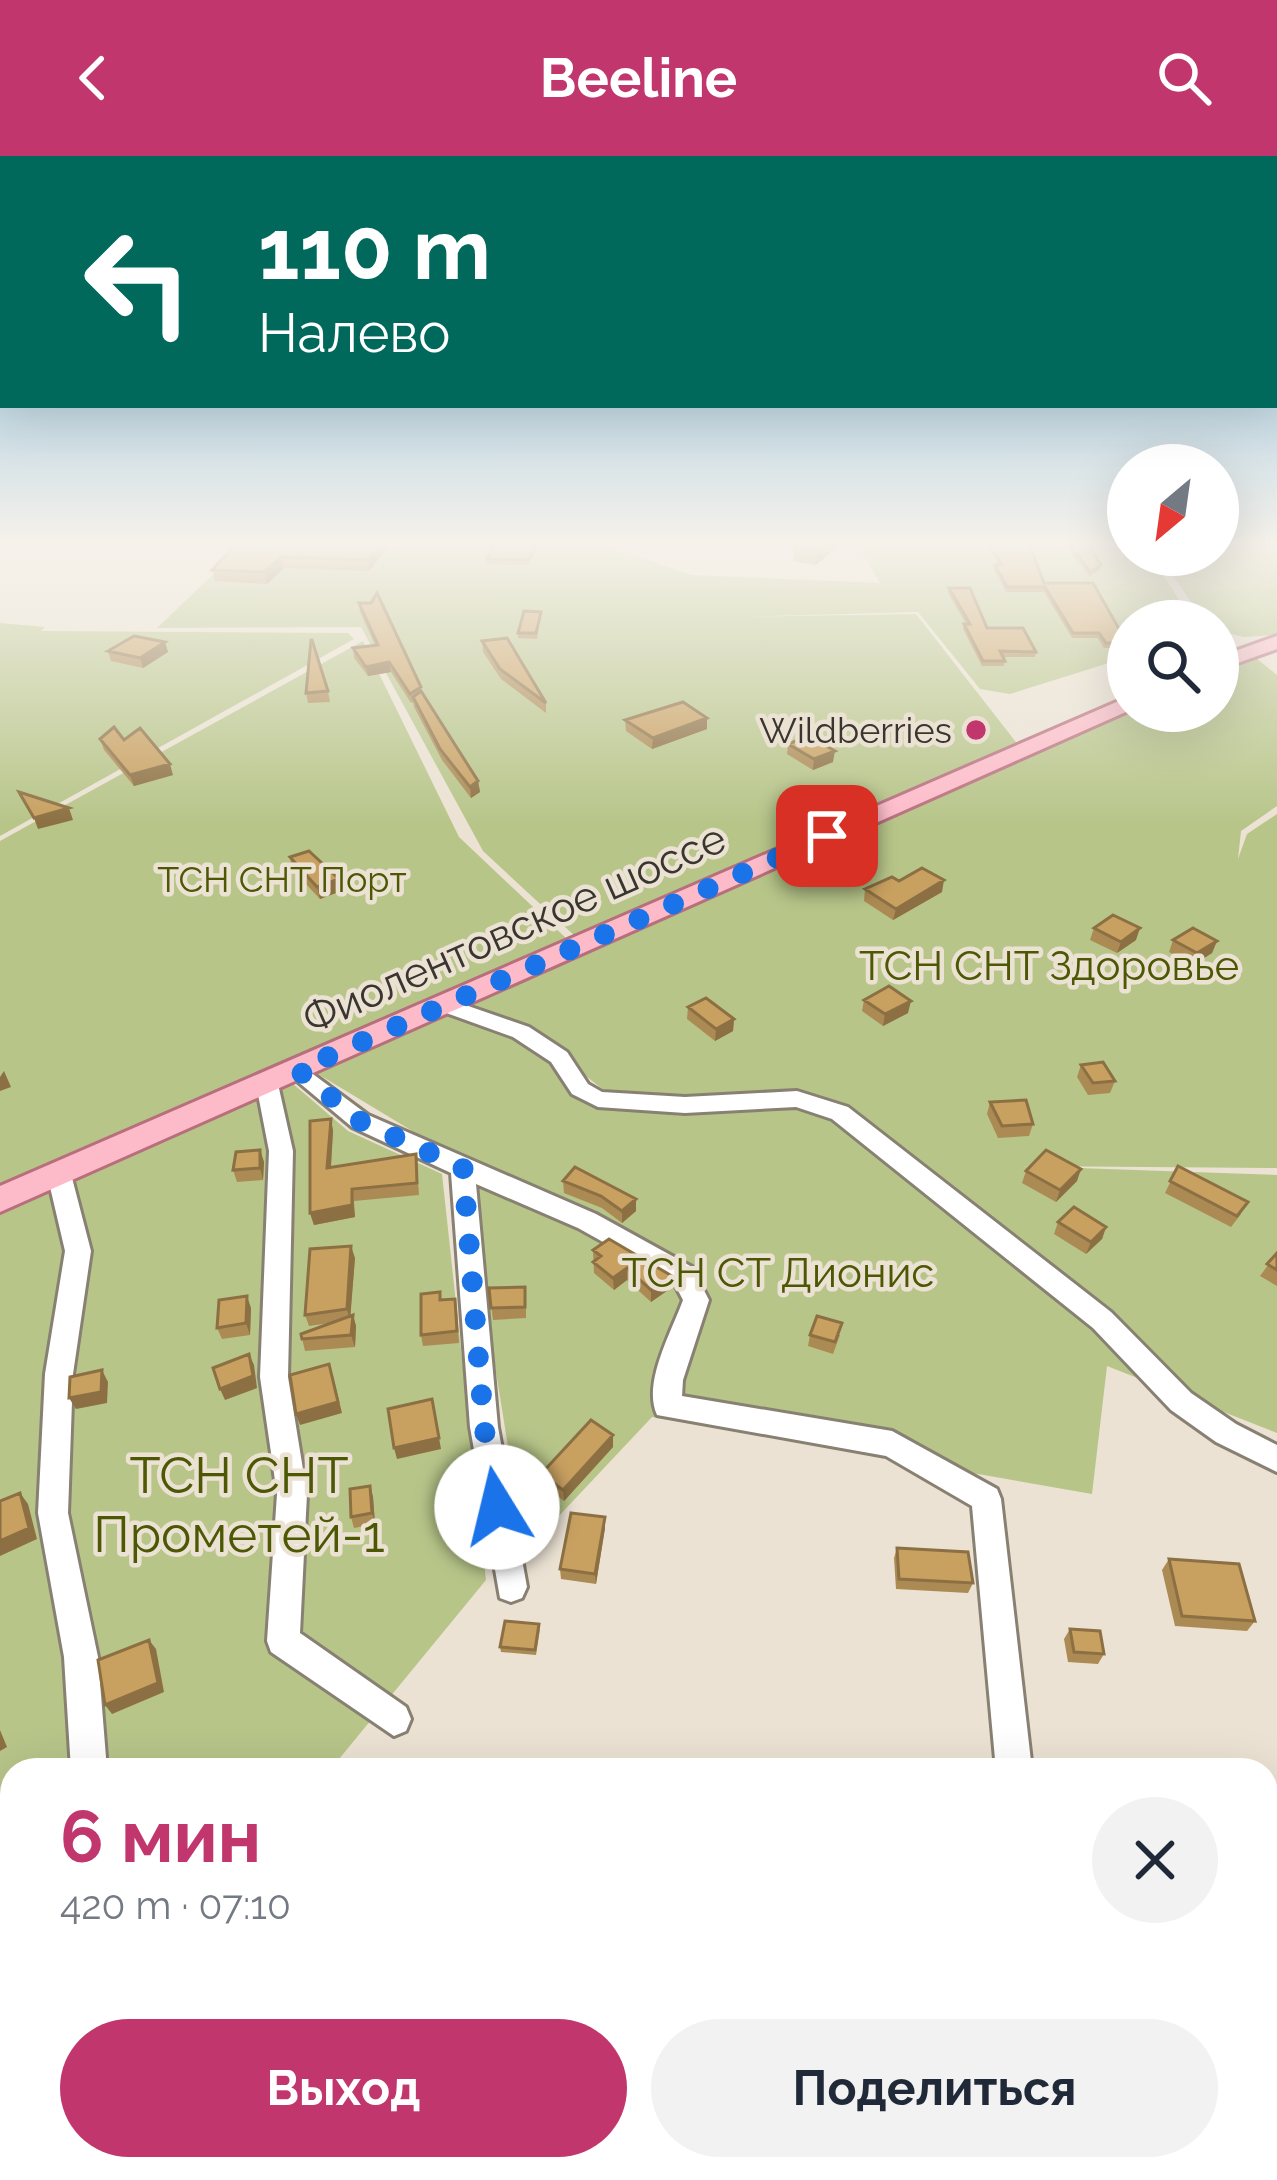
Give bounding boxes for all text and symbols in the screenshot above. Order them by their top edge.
icon: back [60,45,126,111]
icon: search [1151,45,1217,111]
text: Beeline [540,46,737,110]
text: 110 m [258,200,491,299]
icon: left [60,204,216,360]
text: Налево [258,301,450,365]
north arrow [1107,444,1239,576]
map controls [1107,444,1239,732]
button: search [1107,600,1239,732]
place label: Wildberries [759,709,952,751]
marker: Wildberries [963,717,989,743]
pin [776,785,878,887]
icon: arrive [794,803,860,869]
street label: Фиолентовское шоссе [295,813,733,1044]
park label: ТСН СНТ Порт [157,858,407,900]
park label: ТСН СНТ Здоровье [859,941,1239,990]
park label: ТСН СТ Дионис [622,1248,934,1297]
position arrow [434,1444,560,1570]
park label: ТСН СНТ Прометей-1 [93,1445,385,1564]
text: 6 мин [60,1794,261,1879]
button: close [1092,1797,1218,1923]
text: 420 m · 07:10 [60,1882,291,1928]
button: Выход [60,2019,627,2157]
button: Поделиться [651,2019,1218,2157]

